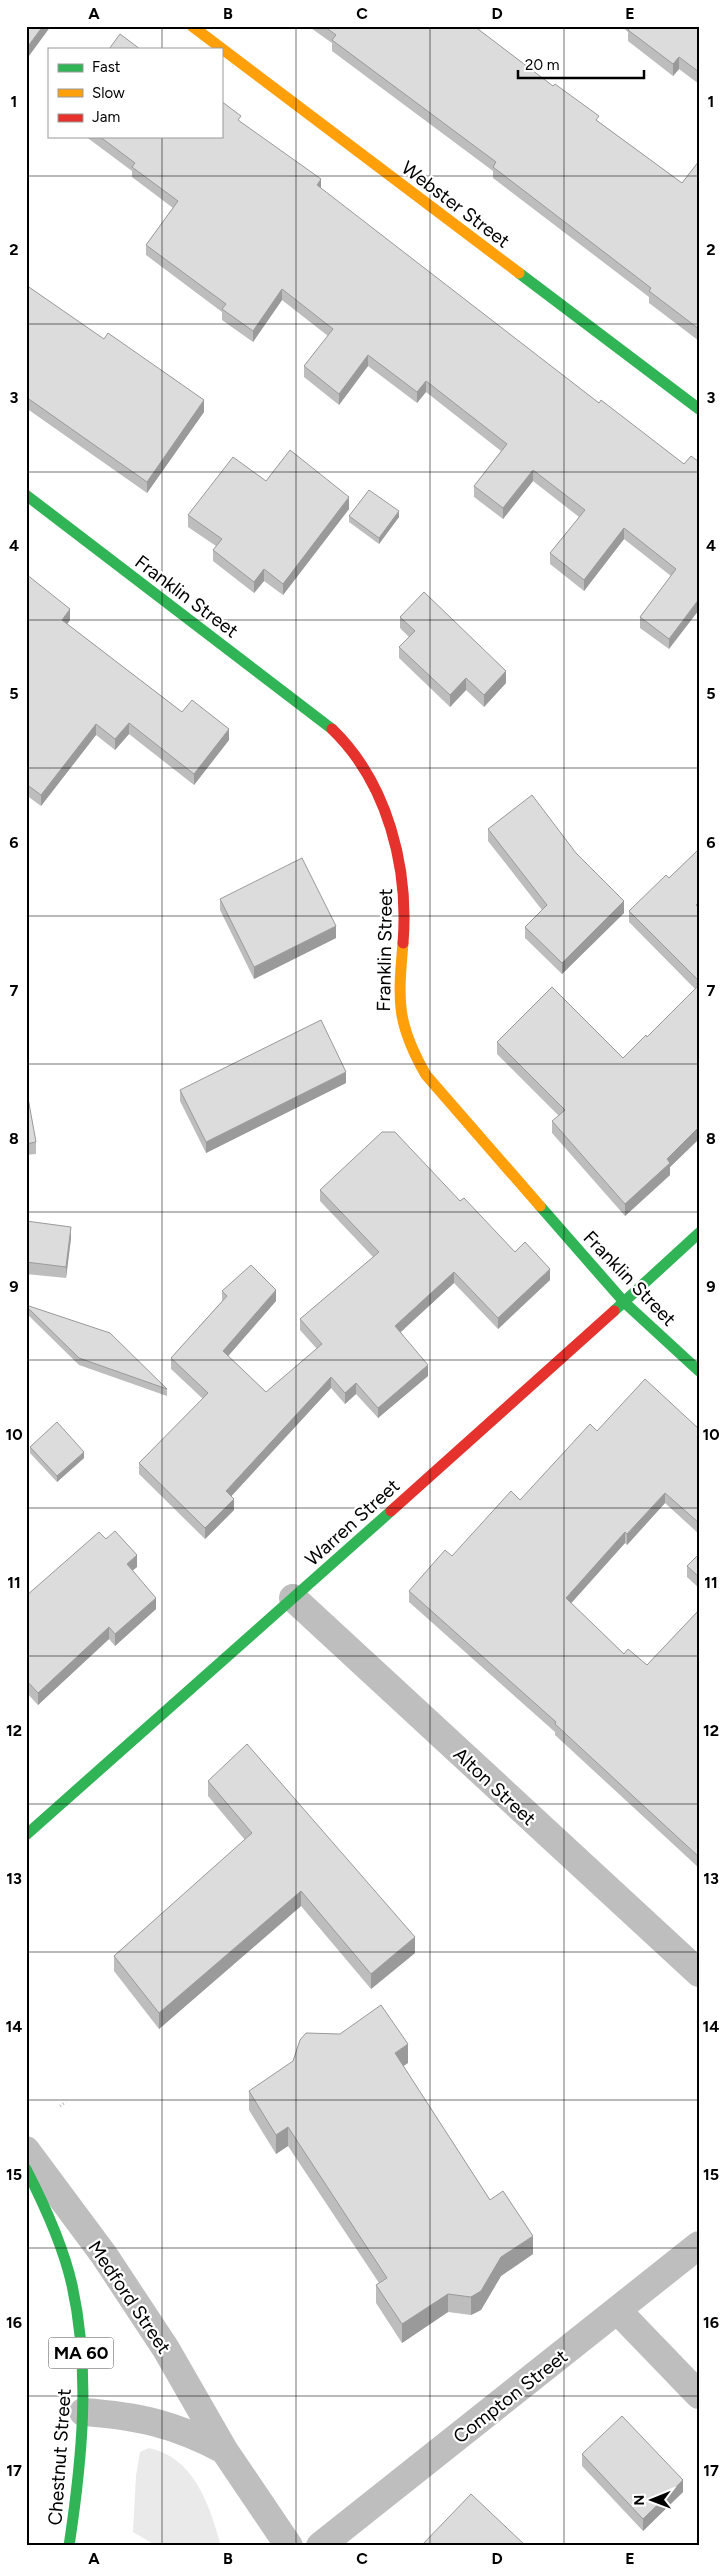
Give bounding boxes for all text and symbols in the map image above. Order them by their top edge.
text: A [88,4,100,23]
text: B [223,4,233,23]
text: C [356,4,368,23]
text: D [491,4,503,23]
text: E [625,4,635,23]
legend [48,48,222,138]
scale bar [518,48,644,80]
text: 20 m [525,56,559,74]
text: Fast [92,58,121,76]
text: Slow [92,84,125,102]
text: 1 [11,92,17,111]
text: 1 [708,92,714,111]
text: Jam [92,108,120,126]
street label: Webster Street [397,156,514,253]
text: 2 [9,240,19,259]
text: 2 [706,240,716,259]
text: 3 [10,388,19,407]
text: 3 [707,388,716,407]
text: 4 [9,536,19,555]
text: 4 [706,536,716,555]
street label: Franklin Street [131,550,243,643]
text: 5 [9,684,19,703]
text: 5 [706,684,716,703]
text: 6 [9,833,19,852]
text: 6 [706,833,716,852]
street label: Franklin Street [372,888,397,1012]
text: 7 [10,981,19,1000]
text: 7 [707,981,716,1000]
text: 8 [9,1129,19,1148]
text: 8 [706,1129,716,1148]
street label: Franklin Street [579,1226,681,1331]
text: 9 [9,1277,19,1296]
text: 9 [706,1277,716,1296]
text: 10 [5,1425,23,1444]
text: 10 [702,1425,720,1444]
street label: Warren Street [300,1474,404,1571]
text: 11 [7,1573,21,1592]
text: 11 [704,1573,718,1592]
text: 12 [6,1721,22,1740]
text: 12 [703,1721,719,1740]
street label: Alton Street [449,1743,540,1830]
text: 13 [6,1869,22,1888]
text: 13 [703,1869,719,1888]
text: 14 [6,2017,22,2036]
text: 14 [703,2017,719,2036]
text: 15 [6,2165,22,2184]
text: 15 [703,2165,719,2184]
street label: Medford Street [83,2237,176,2358]
text: 16 [6,2313,22,2332]
text: 16 [703,2313,719,2332]
road number: MA 60 [48,2338,114,2368]
street label: Compton Street [449,2345,572,2448]
street label: Chestnut Street [43,2388,76,2526]
text: 17 [6,2461,22,2480]
text: 17 [703,2461,719,2480]
north arrow [628,2474,678,2524]
text: N [631,2495,648,2506]
text: A [88,2549,100,2568]
text: B [223,2549,233,2568]
text: C [356,2549,368,2568]
text: D [491,2549,503,2568]
text: E [625,2549,635,2568]

